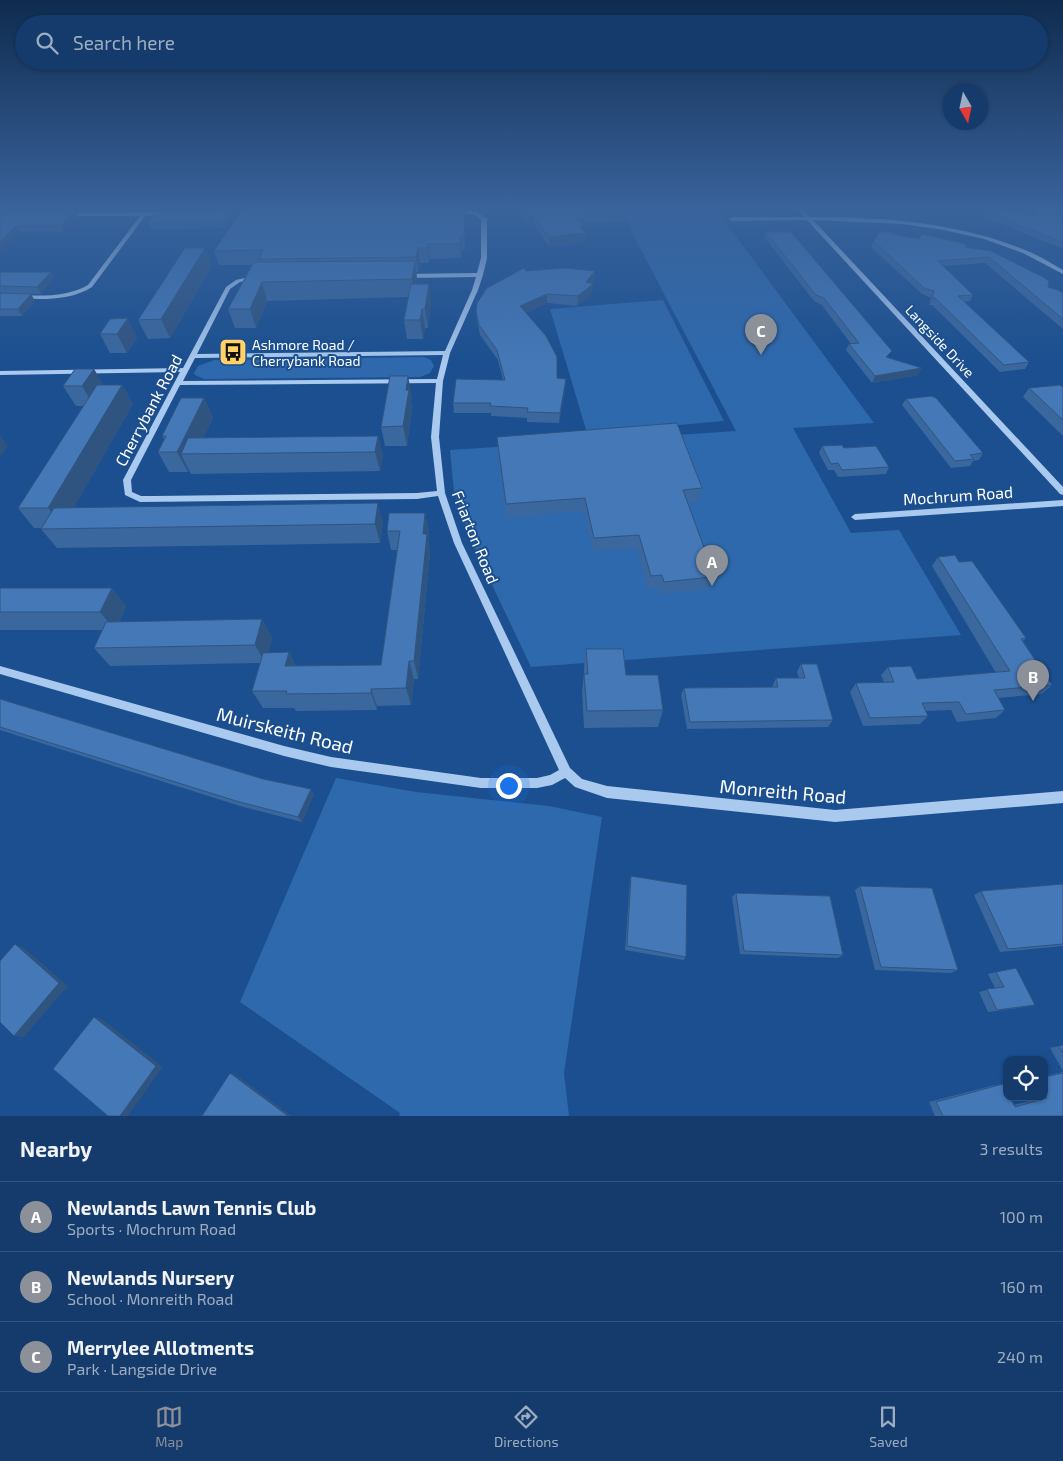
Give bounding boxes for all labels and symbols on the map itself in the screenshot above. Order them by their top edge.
north arrow [943,85,988,130]
street label: Langside Drive [902,301,978,381]
pin: C [745,314,777,355]
place label: Ashmore Road / Cherrybank Road [252,336,360,369]
bus stop icon: Ashmore Road / Cherrybank Road [218,337,248,367]
street label: Cherrybank Road [111,351,185,469]
street label: Mochrum Road [902,482,1014,508]
street label: Friarton Road [449,488,503,586]
pin: A [696,545,728,586]
pin: B [1017,660,1049,701]
street label: Muirskeith Road [214,702,356,758]
your location [496,773,522,799]
street label: Monreith Road [719,774,847,808]

